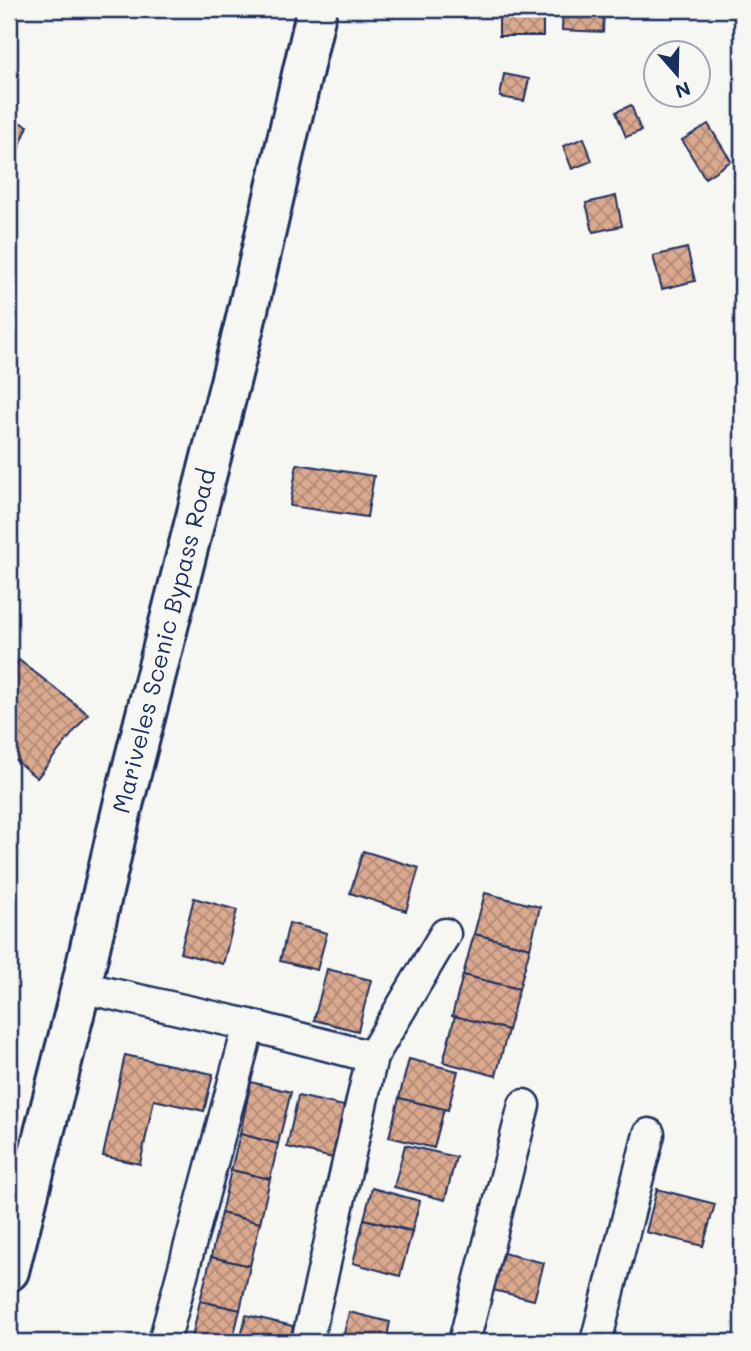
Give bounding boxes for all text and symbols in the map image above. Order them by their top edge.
north arrow [642,38,712,108]
text: N [672,76,694,105]
street label: Mariveles Scenic Bypass Road [105,465,222,816]

